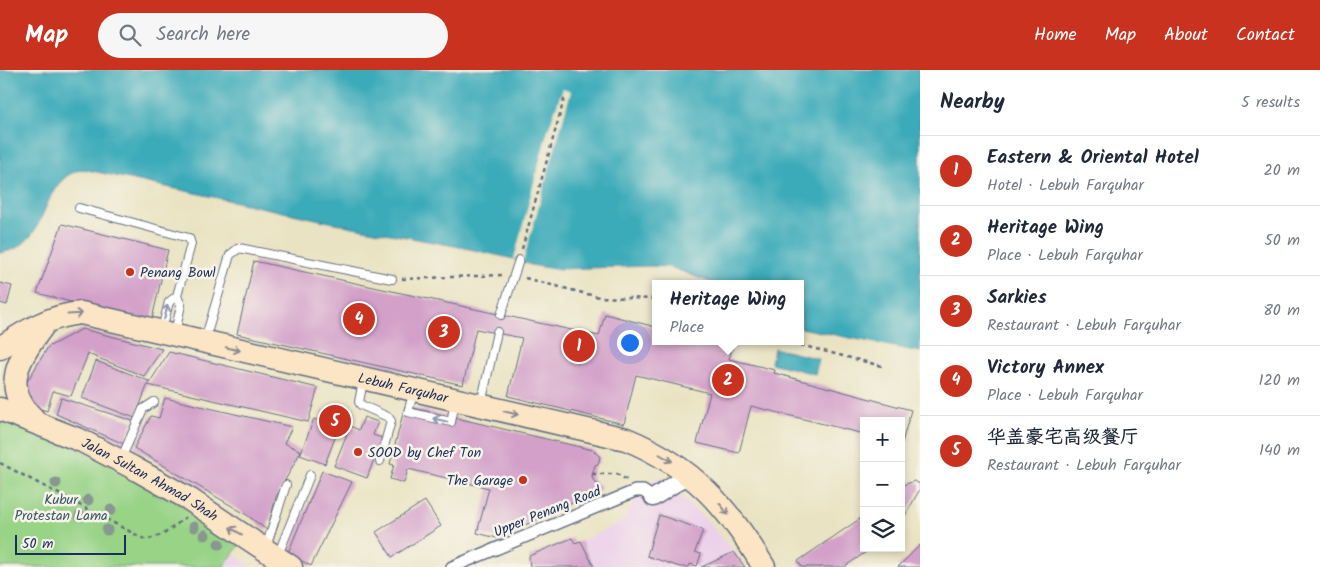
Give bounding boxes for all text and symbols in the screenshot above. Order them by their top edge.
search box [98,13,448,58]
text: Map [25,16,68,55]
text: Search here [156,20,250,50]
icon: search [116,21,144,49]
text: Home [1034,21,1077,50]
text: Map [1105,21,1136,50]
text: About [1164,21,1208,50]
text: Contact [1236,21,1295,50]
text: Nearby [940,86,1005,119]
text: 5 results [1241,90,1300,115]
text: Eastern & Oriental Hotel [987,143,1199,173]
text: 1 [954,158,958,183]
text: 20 m [1264,158,1300,183]
text: Hotel · Lebuh Farquhar [987,173,1144,198]
text: Heritage Wing [987,213,1104,243]
text: 2 [951,228,961,253]
text: 50 m [1264,228,1300,253]
text: Place · Lebuh Farquhar [987,243,1143,268]
place label: Penang Bowl [140,262,216,284]
marker: Penang Bowl [124,266,136,278]
popup [652,280,804,345]
text: Sarkies [987,283,1047,313]
text: Heritage Wing [670,285,786,315]
text: 3 [952,298,960,323]
text: 80 m [1263,298,1300,323]
pin: 4 [343,300,375,338]
one-way arrow [162,304,171,320]
one-way arrow [67,309,83,318]
pin: 3 [428,313,460,351]
text: Restaurant · Lebuh Farquhar [987,313,1181,338]
text: Place [670,315,704,340]
pin: 1 [563,327,595,365]
your location [617,330,643,356]
one-way arrow [225,345,241,354]
text: Victory Annex [987,353,1104,383]
pin: 2 [712,361,744,399]
street label: Lebuh Farquhar [356,367,452,410]
text: 4 [952,368,960,393]
text: 120 m [1259,368,1300,393]
text: Place · Lebuh Farquhar [987,383,1143,408]
pin: 5 [319,402,351,440]
one-way arrow [503,409,519,418]
one-way arrow [433,415,449,424]
map controls [860,417,905,552]
button: + [860,417,905,462]
text: 华盖豪宅高级餐厅 [987,423,1139,453]
street label: Jalan Sultan Ahmad Shah [77,432,222,528]
text: 5 [952,438,960,463]
text: 140 m [1259,438,1300,463]
place label: SOOD by Chef Ton [368,442,481,464]
marker: SOOD by Chef Ton [352,446,364,458]
text: Restaurant · Lebuh Farquhar [987,453,1181,478]
one-way arrow [659,454,673,464]
button: − [860,462,905,507]
place label: The Garage [447,470,514,492]
marker: The Garage [517,474,529,486]
street label: Upper Penang Road [490,480,605,543]
park label: Kubur Protestan Lama [14,489,108,527]
one-way arrow [718,502,729,515]
button: layers [860,507,905,552]
one-way arrow [229,525,243,535]
scale bar [15,532,126,555]
text: 50 m [22,533,53,555]

